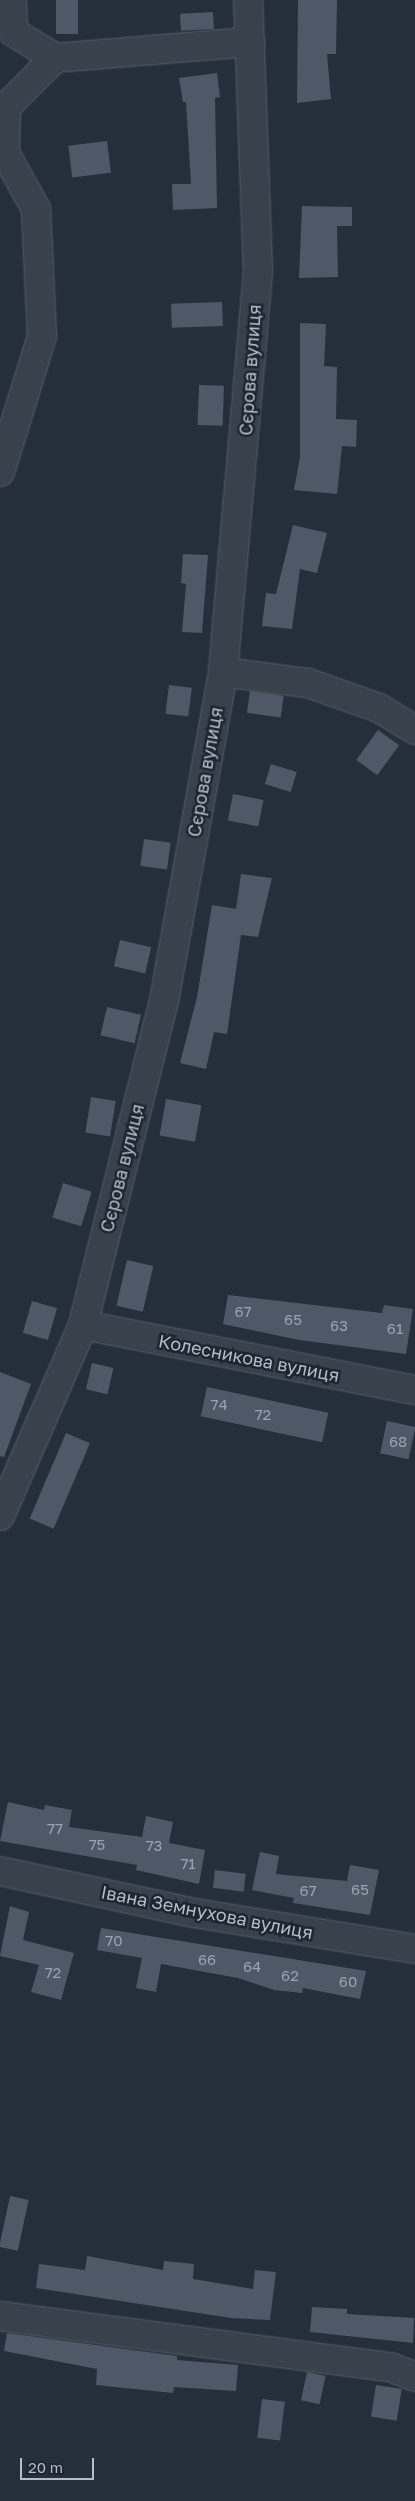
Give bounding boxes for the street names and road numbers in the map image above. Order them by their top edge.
street label: Сєрова вулиця [235,304,265,436]
street label: Сєрова вулиця [183,705,227,839]
street label: Сєрова вулиця [96,1102,148,1234]
street label: Колесникова вулиця [157,1330,341,1386]
street label: Івана Земнухова вулиця [99,1881,315,1943]

